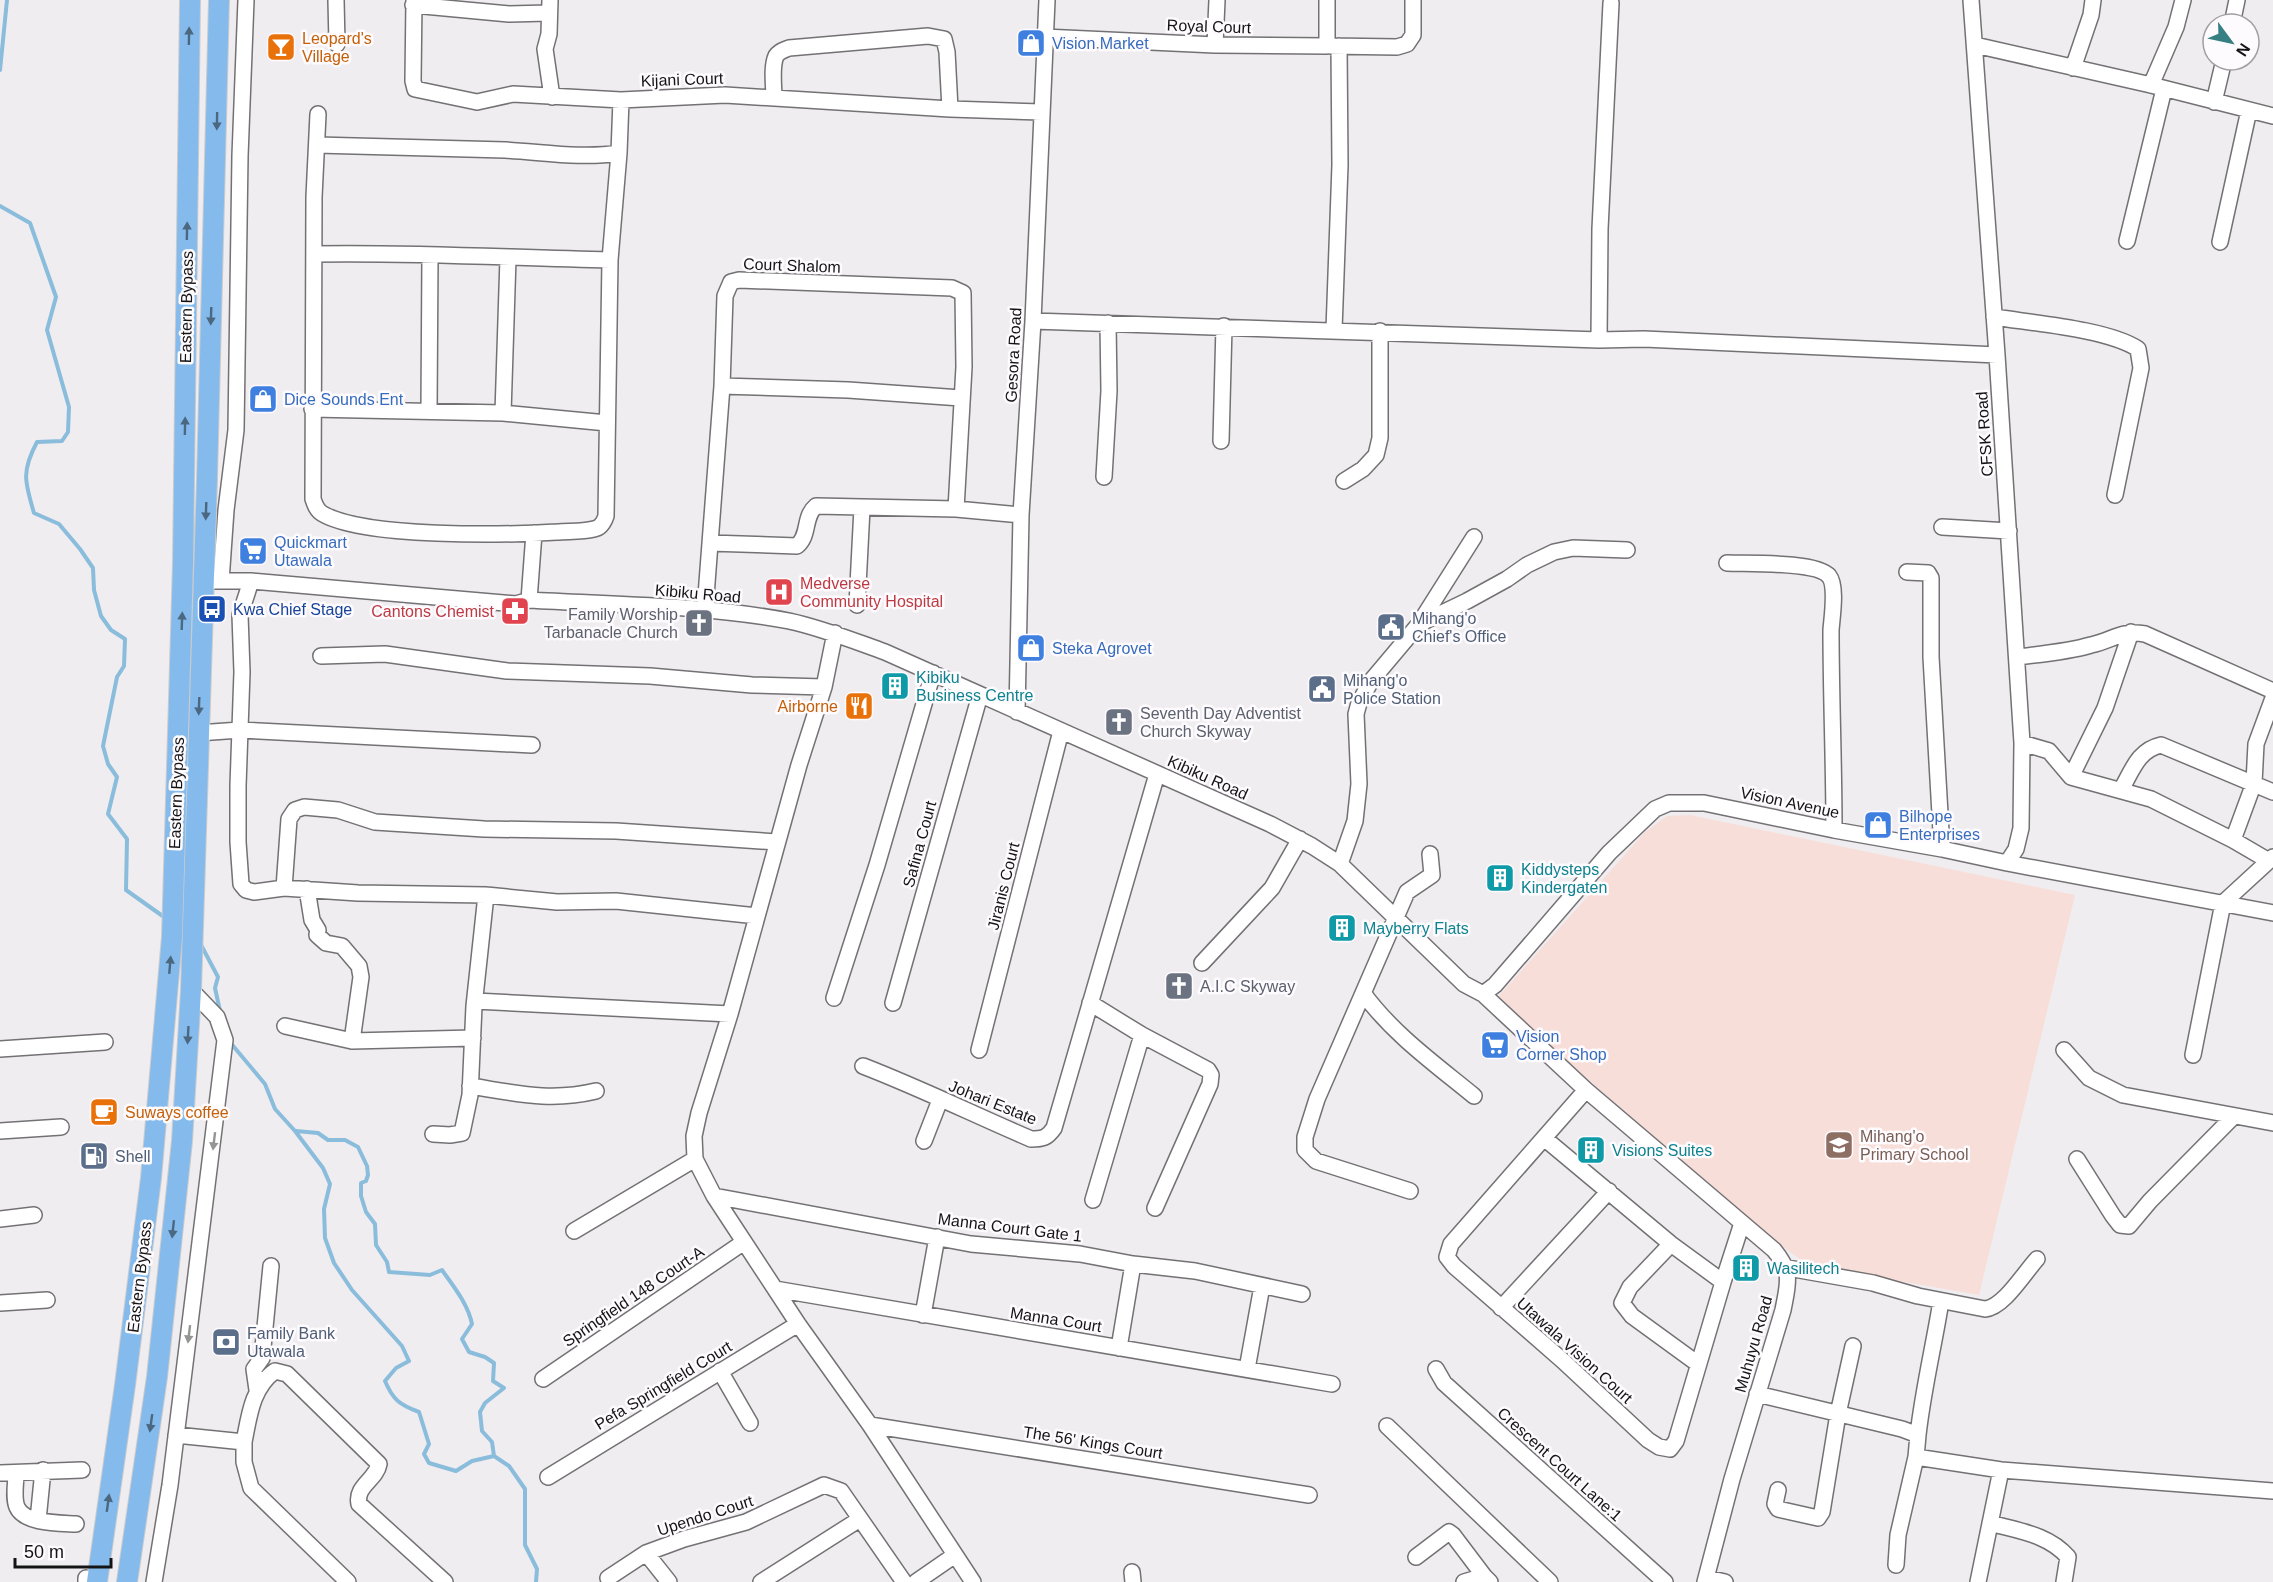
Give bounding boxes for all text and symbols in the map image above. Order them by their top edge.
north arrow [2201,12,2261,72]
street label: Royal Court [1166,17,1252,36]
one-way arrow [185,26,194,45]
shop icon: Vision Market [1015,27,1047,59]
place label: Leopard's Village [302,30,372,65]
bar icon: Leopard's Village [265,31,297,63]
place label: Vision Market [1052,35,1149,52]
text: N [2233,40,2253,59]
street label: Kijani Court [640,70,724,89]
one-way arrow [212,112,221,131]
one-way arrow [182,221,192,240]
street label: Eastern Bypass [177,251,196,363]
street label: Court Shalom [743,255,841,276]
one-way arrow [207,307,216,326]
street label: Gesora Road [1003,307,1024,403]
shop icon: Dice Sounds Ent [247,383,279,415]
place label: Dice Sounds Ent [284,391,404,408]
street label: CFSK Road [1973,391,1996,477]
one-way arrow [180,416,190,435]
one-way arrow [202,502,211,521]
place label: Quickmart Utawala [274,534,347,569]
supermarket icon: Quickmart Utawala [237,535,269,567]
place label: Medverse Community Hospital [800,575,943,610]
hospital icon: Medverse Community Hospital [763,576,795,608]
street label: Kibiku Road [654,581,742,606]
bus stop icon: Kwa Chief Stage [196,593,228,625]
pharmacy icon: Cantons Chemist [499,595,531,627]
place label: Kwa Chief Stage [233,601,352,618]
place label: Cantons Chemist [371,603,495,620]
place label: Family Worship Tarbanacle Church [544,606,678,641]
church icon: Family Worship Tarbanacle Church [683,607,715,639]
place label: Mihang'o Chief's Office [1412,610,1506,645]
one-way arrow [177,611,186,630]
public building icon: Mihang'o Chief's Office [1375,611,1407,643]
shop icon: Steka Agrovet [1015,632,1047,664]
place label: Steka Agrovet [1052,640,1152,657]
place label: Kibiku Business Centre [916,669,1033,704]
building icon: Kibiku Business Centre [879,670,911,702]
place label: Mihang'o Police Station [1343,672,1441,707]
public building icon: Mihang'o Police Station [1306,673,1338,705]
restaurant icon: Airborne [843,690,875,722]
one-way arrow [194,697,204,716]
place label: Airborne [778,698,838,715]
place label: Seventh Day Adventist Church Skyway [1140,705,1302,740]
church icon: Seventh Day Adventist Church Skyway [1103,706,1135,738]
street label: Eastern Bypass [166,737,187,849]
street label: Kibiku Road [1165,752,1251,803]
street label: Vision Avenue [1739,784,1841,821]
street label: Safina Court [900,798,939,889]
place label: Bilhope Enterprises [1899,808,1980,843]
shop icon: Bilhope Enterprises [1862,809,1894,841]
street label: Jiranis Court [984,840,1023,932]
place label: Kiddysteps Kindergaten [1521,861,1607,896]
building icon: Kiddysteps Kindergaten [1484,862,1516,894]
building icon: Mayberry Flats [1326,912,1358,944]
place label: Mayberry Flats [1363,920,1469,937]
one-way arrow [165,955,175,974]
church icon: A.I.C Skyway [1163,970,1195,1002]
place label: A.I.C Skyway [1200,978,1295,995]
one-way arrow [184,1026,193,1045]
place label: Vision Corner Shop [1516,1028,1607,1063]
supermarket icon: Vision Corner Shop [1479,1029,1511,1061]
street label: Johari Estate [946,1077,1039,1128]
cafe icon: Suways coffee [88,1096,120,1128]
place label: Suways coffee [125,1104,229,1121]
place label: Mihang'o Primary School [1860,1128,1968,1163]
school or university icon: Mihang'o Primary School [1823,1129,1855,1161]
one-way arrow [209,1131,218,1150]
building icon: Visions Suites [1575,1134,1607,1166]
fuel station icon: Shell [78,1140,110,1172]
place label: Visions Suites [1612,1142,1712,1159]
place label: Shell [115,1148,151,1165]
street label: Manna Court Gate 1 [937,1210,1083,1245]
street label: Eastern Bypass [124,1220,155,1334]
one-way arrow [168,1220,178,1239]
street label: Springfield 148 Court-A [560,1243,707,1350]
building icon: Wasilitech [1730,1252,1762,1284]
place label: Wasilitech [1767,1260,1839,1277]
street label: Utawala Vision Court [1514,1294,1636,1407]
street label: Muhuyu Road [1732,1294,1775,1394]
street label: Manna Court [1009,1304,1103,1335]
one-way arrow [184,1325,193,1344]
place label: Family Bank Utawala [247,1325,336,1360]
bank icon: Family Bank Utawala [210,1326,242,1358]
street label: Pefa Springfield Court [592,1338,735,1433]
street label: Crescent Court Lane:1 [1494,1404,1625,1525]
one-way arrow [147,1414,156,1433]
street label: The 56' Kings Court [1022,1423,1164,1462]
street label: Upendo Court [655,1492,756,1539]
one-way arrow [103,1494,113,1513]
scale bar [15,1531,111,1569]
text: 50 m [24,1542,64,1562]

